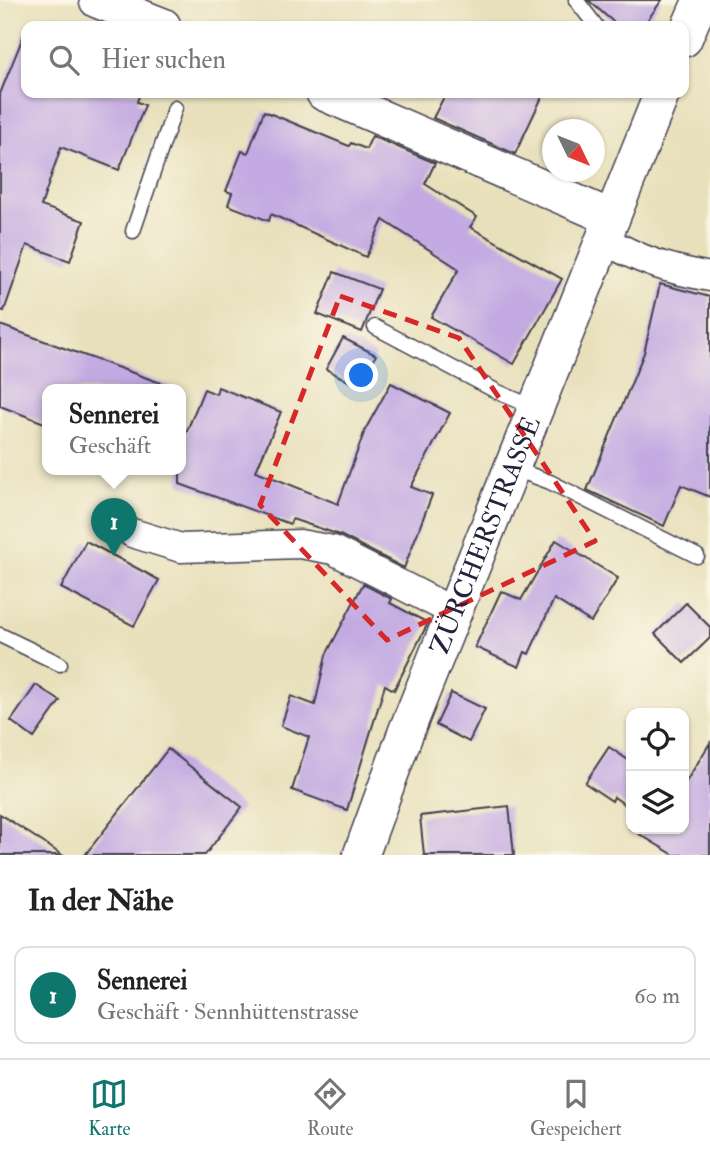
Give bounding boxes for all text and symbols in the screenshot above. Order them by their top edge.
search box [21,21,689,98]
icon: search [45,41,83,79]
text: Hier suchen [101,44,226,76]
north arrow [542,119,605,182]
your location [344,358,378,392]
popup [42,384,186,475]
text: Sennerei [69,399,159,431]
street label: ZÜRCHERSTRASSE [424,412,548,659]
text: Geschäft [69,431,151,460]
pin: 1 [91,498,137,556]
map controls [626,708,689,834]
button: locate [626,708,689,771]
button: layers [626,771,689,834]
text: In der Nähe [28,882,173,919]
text: Sennerei [97,965,187,997]
text: 1 [49,981,57,1010]
text: 60 m [634,981,680,1010]
text: Geschäft · Sennhüttenstrasse [97,997,359,1026]
tab: Karte [88,1075,131,1141]
tab: Route [307,1075,353,1141]
tab: Gespeichert [530,1075,622,1141]

